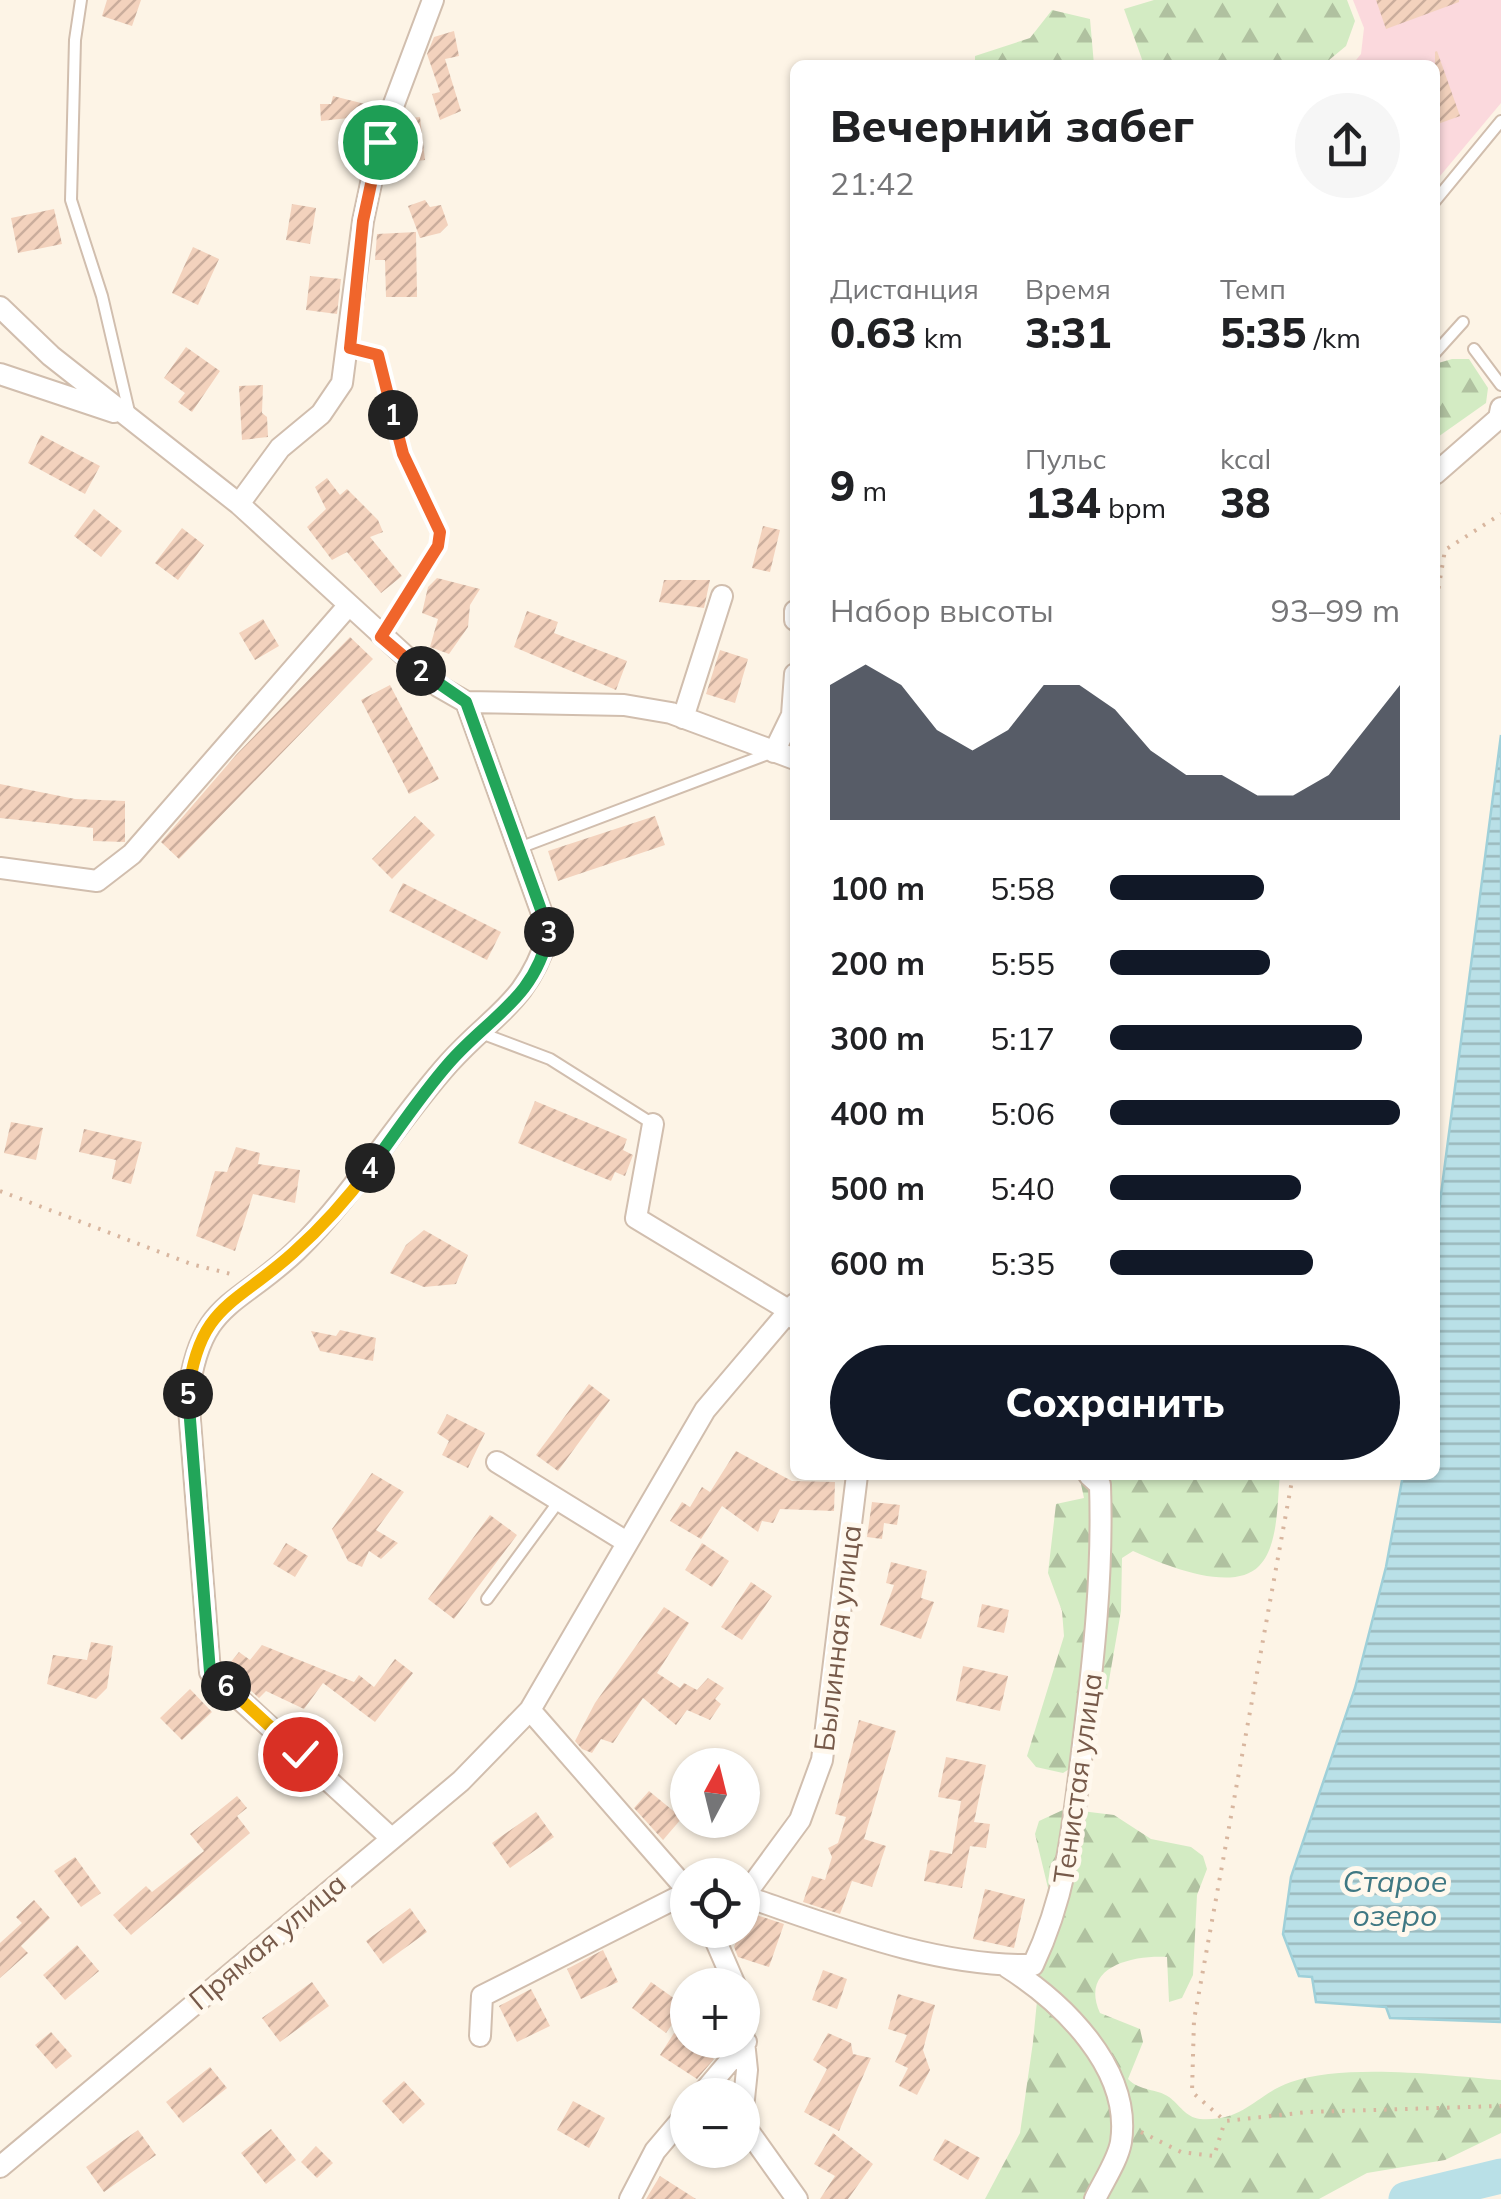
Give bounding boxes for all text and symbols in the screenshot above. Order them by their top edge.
button: share [1295,93,1400,198]
text: Вечерний забег [830,97,1194,153]
pin [338,100,423,185]
icon: arrive [353,115,408,170]
text: 21:42 [830,163,914,203]
text: Дистанция [830,271,979,306]
text: Время [1025,271,1111,306]
text: Темп [1220,271,1286,306]
text: 0.63 [830,306,917,359]
text: 3:31 [1025,306,1112,359]
text: 5:35 [1220,306,1307,359]
text: km [917,320,963,355]
text: /km [1307,320,1361,355]
pin: 1 [368,390,418,440]
text: 1 [385,397,401,432]
text: Пульс [1025,441,1107,476]
text: kcal [1220,441,1271,476]
text: 9 [830,459,855,512]
text: m [855,473,887,508]
text: 134 [1025,476,1101,529]
text: 38 [1220,476,1270,529]
text: bpm [1101,490,1166,525]
text: Набор высоты [830,590,1054,630]
text: 93–99 m [1271,590,1400,630]
pin: 2 [396,646,446,696]
text: 2 [413,653,429,688]
text: 100 m [830,868,925,908]
text: 5:58 [990,868,1055,908]
pin: 3 [524,907,574,957]
text: 3 [541,914,557,949]
text: 200 m [830,943,925,983]
text: 5:55 [990,943,1055,983]
text: 300 m [830,1018,925,1058]
text: 5:17 [990,1018,1055,1058]
text: 400 m [830,1093,925,1133]
text: 5:06 [990,1093,1055,1133]
pin: 4 [345,1143,395,1193]
text: 4 [362,1150,378,1185]
text: 500 m [830,1168,925,1208]
text: 5:40 [990,1168,1055,1208]
text: 600 m [830,1243,925,1283]
text: 5:35 [990,1243,1055,1283]
button: Сохранить [830,1345,1400,1460]
pin: 5 [163,1369,213,1419]
text: 5 [180,1376,196,1411]
street label: Былинная улица [806,1523,868,1753]
pin: 6 [201,1661,251,1711]
text: 6 [218,1668,234,1703]
street label: Тенистая улица [1045,1671,1109,1885]
pin [258,1712,343,1797]
icon: check [273,1727,328,1782]
north arrow [670,1748,760,1838]
map controls [670,1748,760,2168]
button: locate [670,1858,760,1948]
water label: Старое озеро [1343,1862,1447,1934]
street label: Прямая улица [181,1865,353,2017]
button: + [670,1968,760,2058]
button: − [670,2078,760,2168]

